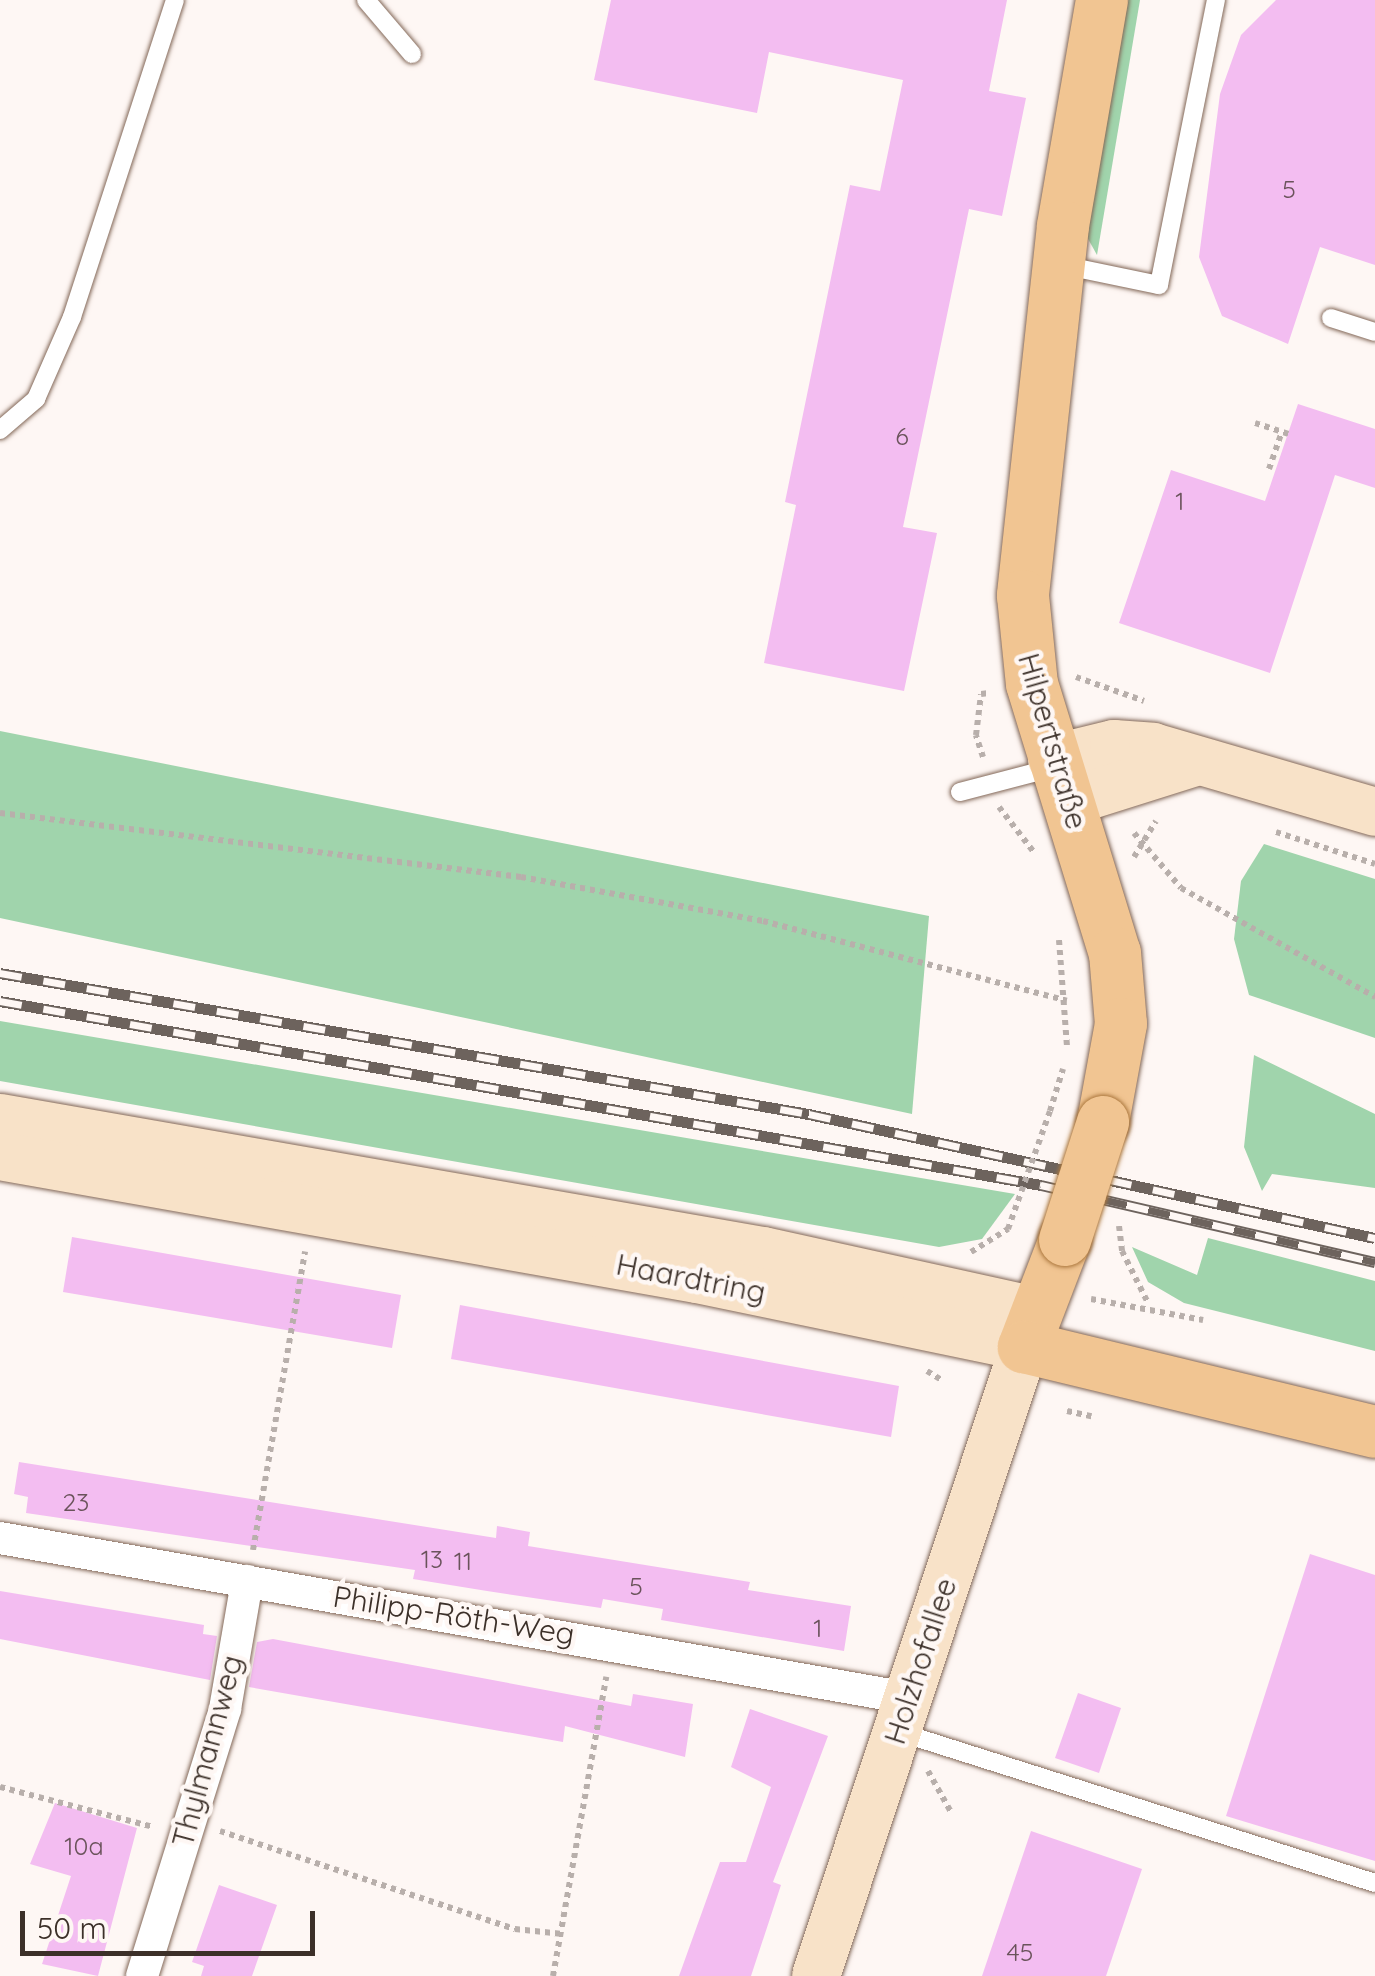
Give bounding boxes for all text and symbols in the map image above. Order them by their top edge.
house number: 5 [1282,174,1296,204]
house number: 6 [895,421,909,451]
house number: 1 [1175,486,1185,516]
street label: Hilpertstraße [1011,649,1095,833]
street label: Haardtring [613,1246,769,1310]
house number: 23 [63,1487,89,1517]
house number: 13 [421,1544,443,1574]
house number: 11 [454,1546,472,1576]
house number: 5 [629,1571,643,1601]
street label: Holzhofallee [876,1573,964,1749]
street label: Philipp-Röth-Weg [331,1578,577,1652]
house number: 1 [813,1613,823,1643]
street label: Thylmannweg [164,1651,250,1851]
house number: 10a [64,1831,104,1861]
scale bar [25,1891,320,1953]
text: 50 m [37,1909,107,1947]
house number: 45 [1007,1937,1033,1967]

